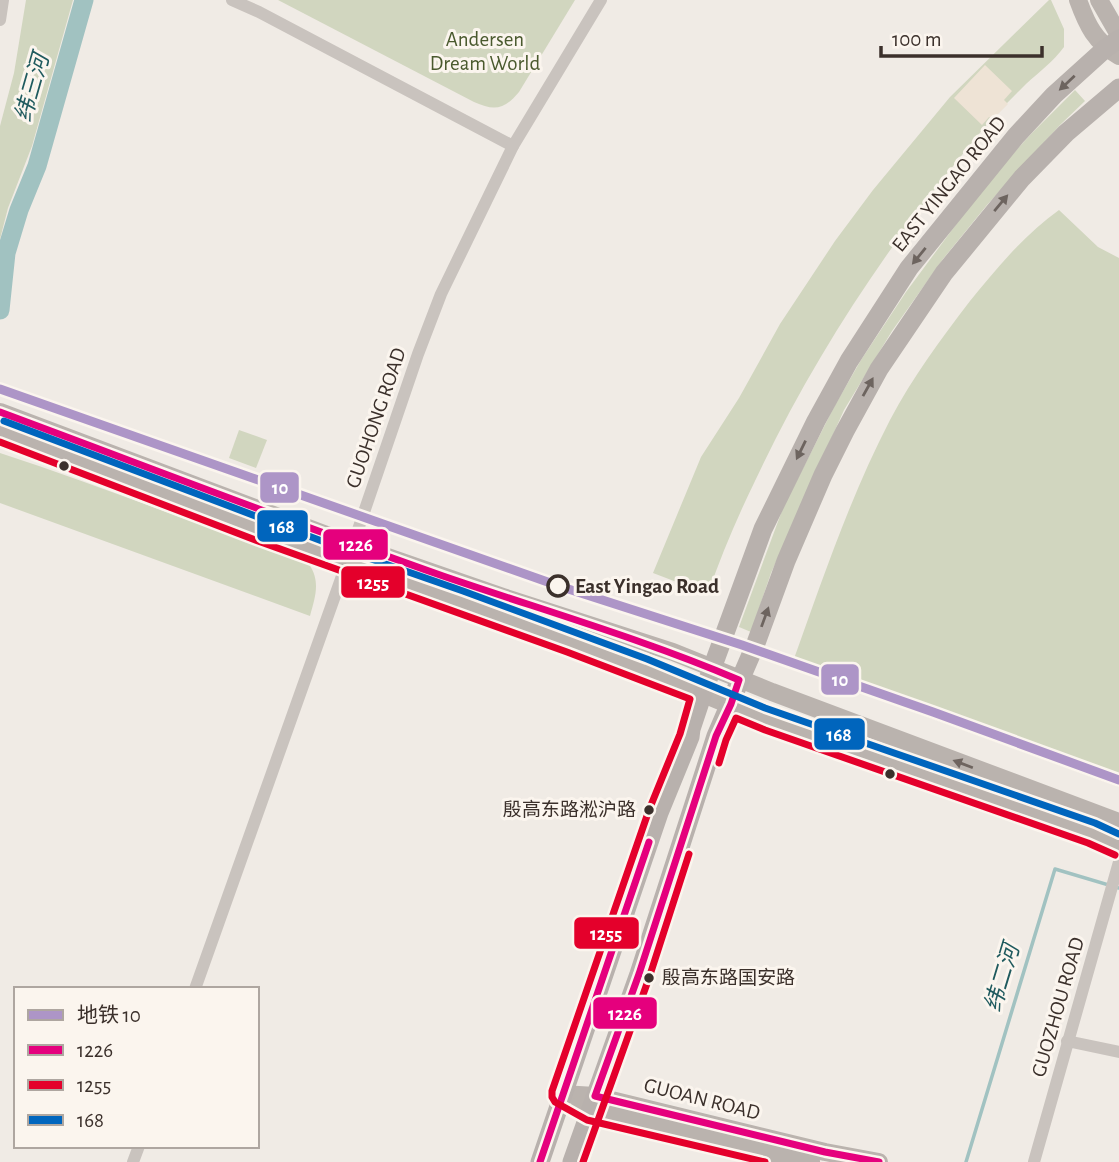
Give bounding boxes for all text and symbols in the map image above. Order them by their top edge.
scale bar [881,14,1042,58]
park label: Andersen Dream World [430,29,540,74]
text: 100 m [892,29,942,50]
water label: 纬三河 [11,47,55,124]
one-way arrow [1058,75,1076,91]
street label: EAST YINGAO ROAD [888,112,1010,256]
one-way arrow [993,194,1008,211]
one-way arrow [912,247,927,264]
street label: GUOHONG ROAD [342,345,410,491]
one-way arrow [863,377,874,397]
one-way arrow [796,440,807,460]
unlabelled marker [57,459,71,473]
line badge: 10 [259,471,300,504]
text: 10 [272,479,288,498]
line badge: 168 [256,509,309,543]
text: 168 [269,518,295,537]
line badge: 1226 [322,528,389,561]
text: 1226 [339,536,373,555]
line badge: 1255 [340,565,406,599]
text: 1255 [357,574,389,593]
marker: East Yingao Road [547,575,569,597]
place label: East Yingao Road [575,576,719,597]
one-way arrow [760,606,771,627]
line badge: 10 [820,663,860,696]
text: 10 [832,671,848,690]
line badge: 168 [813,717,866,751]
text: 168 [826,726,852,745]
one-way arrow [953,759,974,770]
unlabelled marker [883,767,897,781]
place label: 殷高东路淞沪路 [503,799,636,820]
marker: 殷高东路淞沪路 [642,803,656,817]
line badge: 1255 [573,916,640,950]
text: 1255 [590,925,622,944]
street label: GUOZHOU ROAD [1028,935,1088,1079]
water label: 纬二河 [980,937,1025,1014]
place label: 殷高东路国安路 [662,967,795,988]
marker: 殷高东路国安路 [642,971,656,985]
legend [14,987,259,1148]
line badge: 1226 [592,996,658,1030]
text: 地铁 10 [77,1004,141,1026]
text: 1226 [608,1005,642,1024]
text: 1226 [77,1040,113,1061]
street label: GUOAN ROAD [642,1074,762,1124]
text: 1255 [77,1075,111,1096]
text: 168 [77,1110,104,1131]

